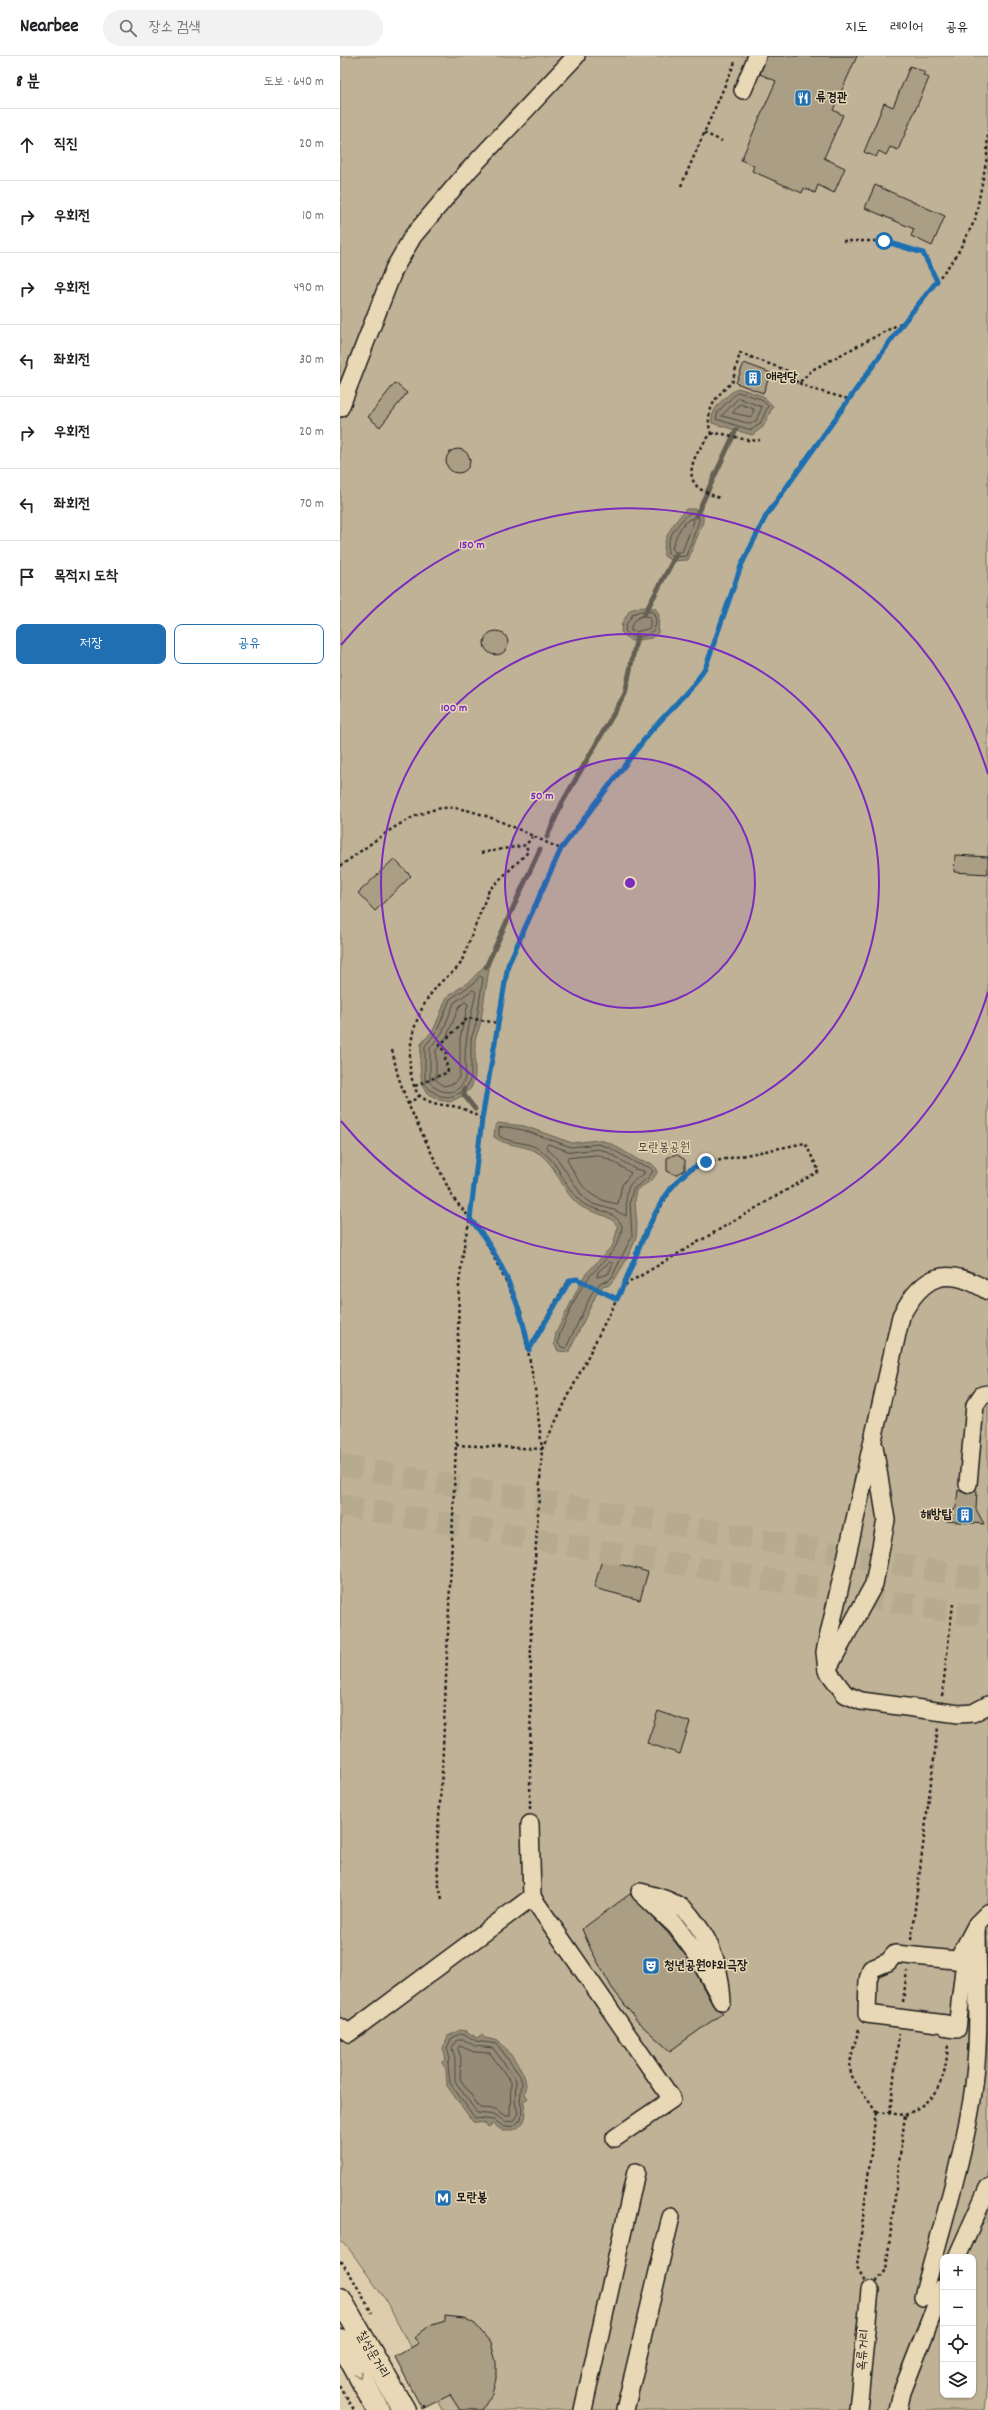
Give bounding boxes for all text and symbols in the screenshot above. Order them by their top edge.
search box [103,10,383,46]
text: Nearbee [20,14,79,41]
icon: search [117,17,139,39]
text: 장소 검색 [149,17,200,39]
text: 지도 [845,18,868,38]
text: 레이어 [890,18,923,38]
text: 공유 [945,18,968,38]
text: 8 분 [16,71,40,95]
text: 도보 · 640 m [263,73,324,92]
restaurant icon: 류경관 [793,88,813,108]
place label: 류경관 [816,89,848,108]
icon: ahead [16,134,38,156]
text: 직진 [54,134,78,156]
text: 20 m [299,135,324,154]
icon: right [16,206,38,228]
text: 우회전 [54,206,90,228]
text: 10 m [302,207,324,226]
route start [875,232,893,250]
icon: right [16,278,38,300]
text: 우회전 [54,278,90,300]
text: 490 m [294,279,324,298]
icon: left [16,350,38,372]
text: 좌회전 [54,350,90,372]
text: 30 m [299,351,324,370]
building icon: 애련당 [743,368,763,388]
place label: 애련당 [766,369,798,388]
icon: right [16,422,38,444]
text: 우회전 [54,422,90,444]
text: 20 m [299,423,324,442]
icon: left [16,494,38,516]
text: 좌회전 [54,494,90,516]
text: 70 m [300,495,324,514]
text: 150 m [459,537,485,554]
icon: arrive [16,566,38,588]
text: 목적지 도착 [54,566,118,588]
button: 저장 [16,624,166,664]
button: 공유 [174,624,324,664]
text: 100 m [441,700,467,717]
text: 50 m [530,788,554,805]
centre of rings [623,876,637,890]
park label: 모란봉공원 [638,1139,690,1158]
route end [697,1153,715,1171]
building icon: 해방탑 [955,1505,975,1525]
place label: 해방탑 [921,1506,954,1525]
theatre icon: 청년공원야외극장 [641,1956,661,1976]
place label: 청년공원야외극장 [664,1957,748,1976]
metro station icon: 모란봉 [433,2188,453,2208]
place label: 모란봉 [456,2189,488,2208]
map controls [940,2254,976,2398]
button: + [940,2254,976,2290]
button: − [940,2290,976,2326]
button: locate [940,2326,976,2362]
street label: 칠성문거리 [351,2328,393,2382]
street label: 옥류거리 [853,2328,875,2372]
button: layers [940,2362,976,2398]
one-way arrow [354,2370,361,2378]

